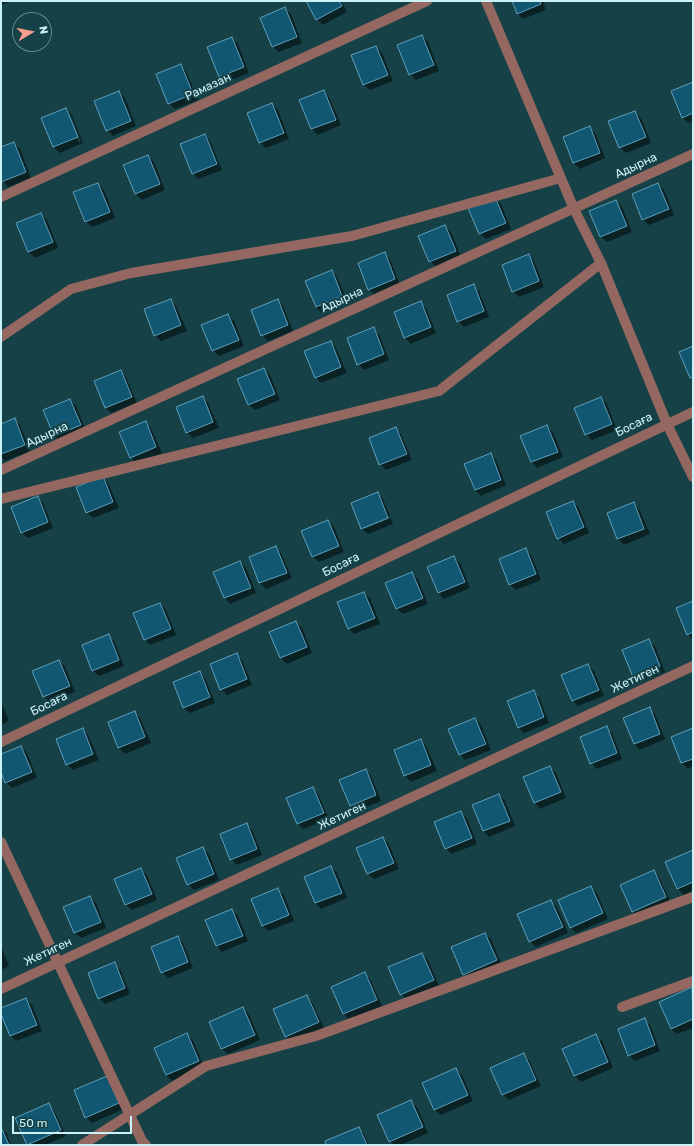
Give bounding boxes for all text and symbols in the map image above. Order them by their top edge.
north arrow [12,12,52,52]
text: N [36,25,50,35]
street label: Рамазан [183,70,233,104]
street label: Адырна [613,150,659,182]
street label: Адырна [319,284,365,316]
street label: Босаға [613,410,655,440]
street label: Адырна [24,419,70,451]
street label: Босаға [320,550,362,580]
street label: Жетиген [609,662,661,696]
street label: Босаға [28,689,70,719]
street label: Жетиген [316,799,368,833]
street label: Жетиген [22,935,74,969]
scale bar [14,1108,134,1134]
text: 50 m [19,1116,47,1130]

